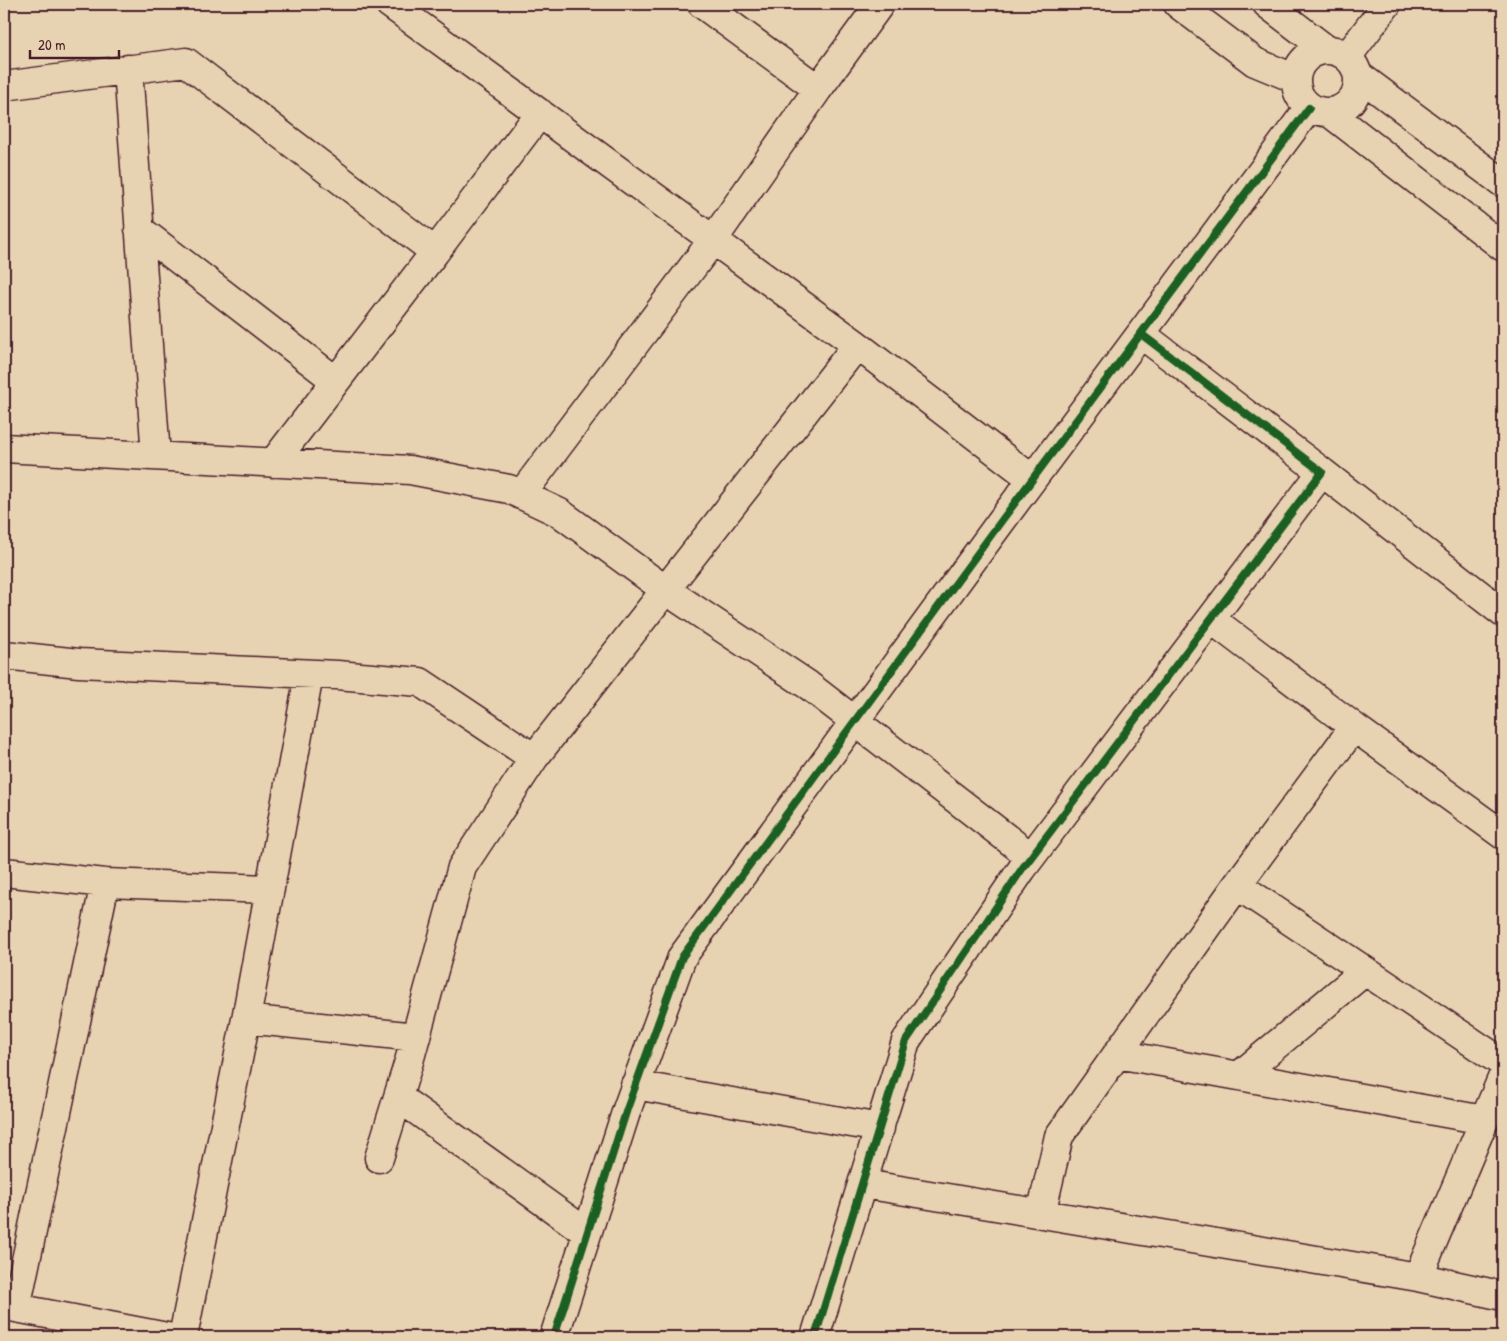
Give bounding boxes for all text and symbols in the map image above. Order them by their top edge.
scale bar [30,28,119,60]
text: 20 m [38,34,65,55]

